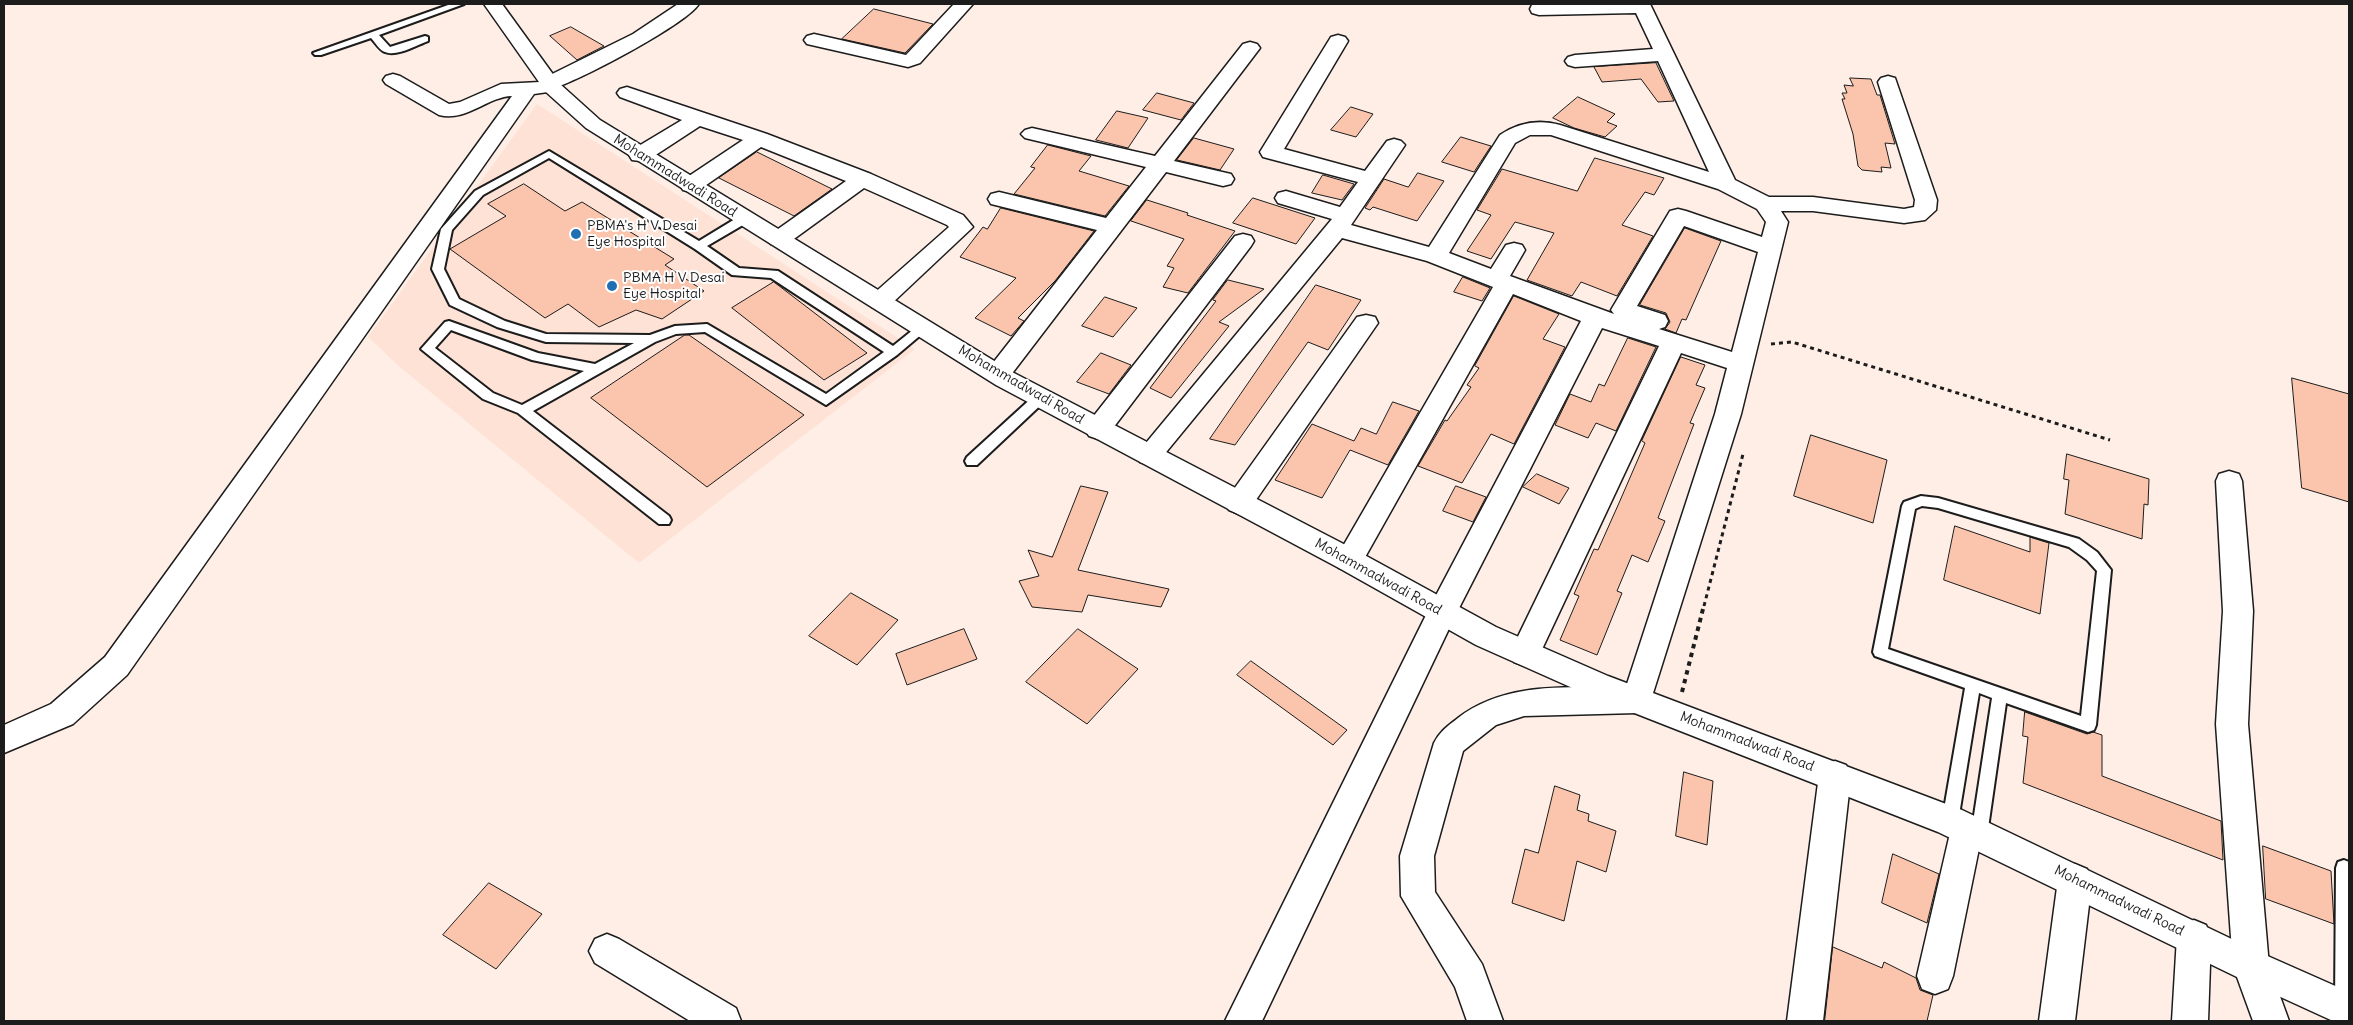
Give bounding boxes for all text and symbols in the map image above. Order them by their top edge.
street label: Mohammadwadi Road [610,131,740,221]
place label: PBMA's H V Desai Eye Hospital [587,218,697,250]
marker: PBMA's H V Desai Eye Hospital [569,227,583,241]
place label: PBMA H V Desai Eye Hospital [623,270,725,302]
marker: PBMA H V Desai Eye Hospital [605,279,619,293]
street label: Mohammadwadi Road [955,342,1087,428]
street label: Mohammadwadi Road [1312,535,1444,619]
street label: Mohammadwadi Road [1678,709,1816,775]
street label: Mohammadwadi Road [2051,862,2187,940]

